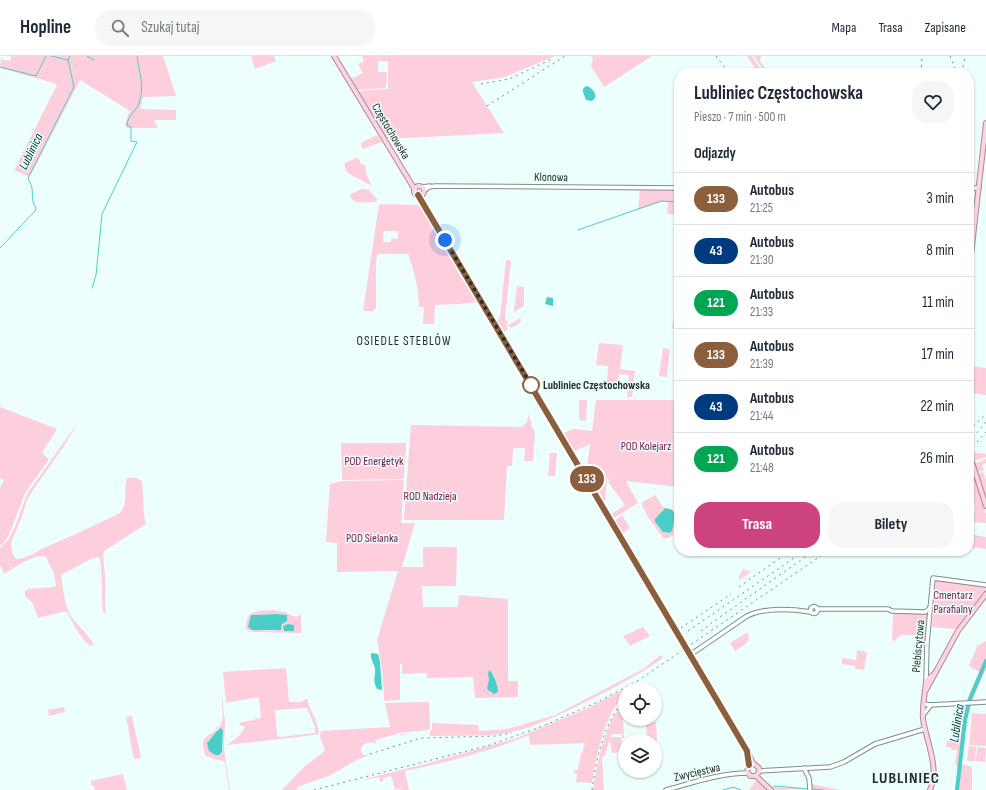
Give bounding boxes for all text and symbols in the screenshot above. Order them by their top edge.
search box [95,10,375,46]
text: Hopline [20,16,71,39]
icon: search [109,17,131,39]
text: Szukaj tutaj [141,18,200,37]
text: Mapa [831,19,856,36]
text: Trasa [878,19,903,36]
text: Zapisane [925,19,966,36]
button: heart [912,81,954,123]
text: Lubliniec Częstochowska [694,82,863,105]
street label: Częstochowska [368,101,413,162]
text: Pieszo · 7 min · 500 m [694,109,786,125]
water label: Lublinica [15,130,47,172]
text: Odjazdy [694,144,736,163]
street label: Klonowa [534,170,568,185]
text: Autobus [750,181,794,200]
text: 3 min [926,189,954,208]
text: 133 [707,190,725,207]
text: 21:25 [750,200,773,216]
your location [435,230,455,250]
text: Autobus [750,233,794,252]
text: 8 min [926,241,954,260]
text: 43 [710,242,722,259]
text: 21:30 [750,252,774,268]
text: Autobus [750,285,794,304]
text: 11 min [922,293,954,312]
text: 121 [707,294,725,311]
text: 21:33 [750,304,773,320]
district label: OSIEDLE STEBLÓW [357,333,451,349]
text: Autobus [750,337,794,356]
text: 17 min [922,345,954,364]
text: 133 [707,346,725,363]
text: 21:39 [750,356,774,372]
marker: Lubliniec Częstochowska [522,376,540,394]
place label: Lubliniec Częstochowska [543,378,650,393]
text: Autobus [750,389,794,408]
text: 22 min [920,397,954,416]
text: 43 [710,398,722,415]
text: 21:44 [750,408,773,424]
park label: POD Kolejarz [621,439,672,454]
text: Autobus [750,441,794,460]
text: 26 min [920,449,954,468]
text: 121 [707,450,725,467]
park label: POD Energetyk [344,454,404,469]
text: 21:48 [750,460,774,476]
line badge: 133 [564,466,610,492]
text: 133 [578,470,596,487]
park label: ROD Nadzieja [403,489,457,504]
button: Trasa [694,502,820,548]
button: Bilety [828,502,954,548]
park label: POD Sielanka [346,531,398,546]
park label: Cmentarz Parafialny [933,588,973,617]
street label: Plebiscytowa [909,619,928,673]
map controls [618,682,662,778]
button: locate [618,682,662,726]
water label: Lublinica [946,702,968,743]
button: layers [618,734,662,778]
street label: Zwycięstwa [672,760,722,785]
district label: LUBLINIEC [872,769,940,788]

